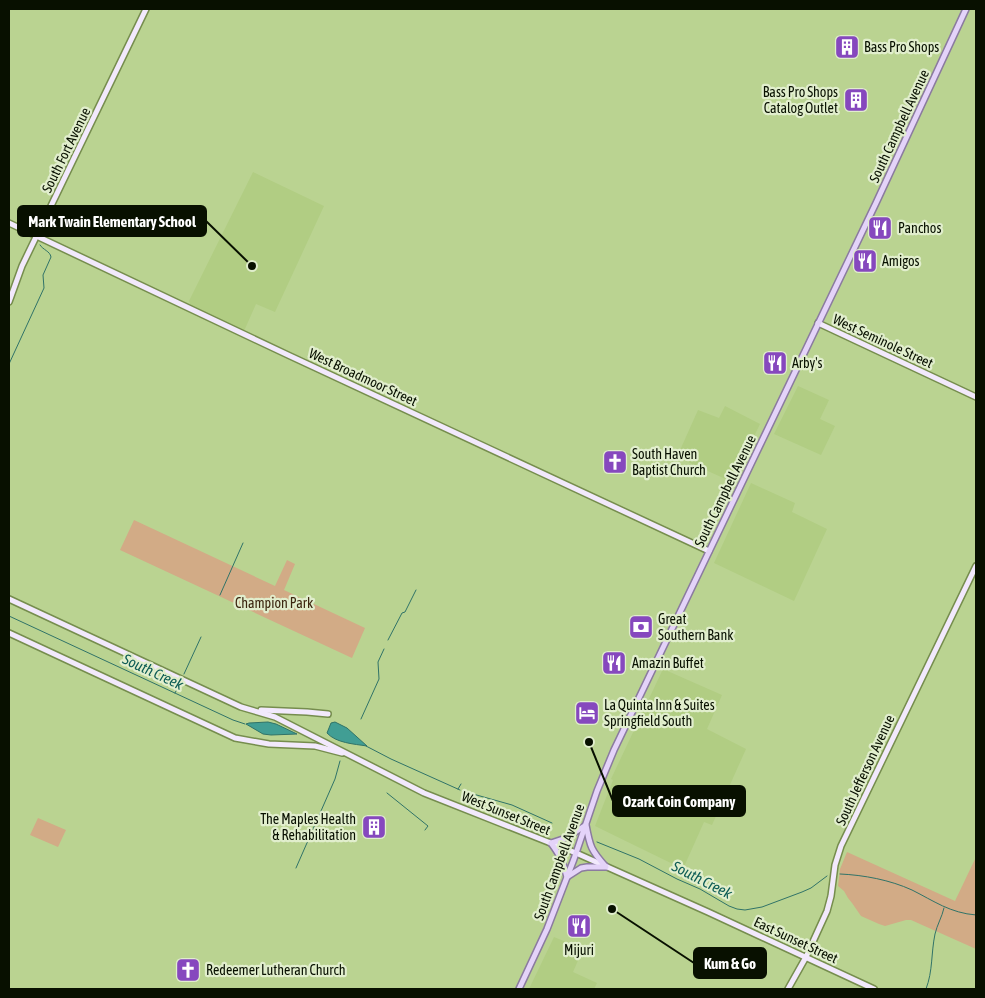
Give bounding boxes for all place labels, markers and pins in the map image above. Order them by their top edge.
building icon: Bass Pro Shops [834,34,860,60]
place label: Bass Pro Shops [864,39,939,55]
place label: Bass Pro Shops Catalog Outlet [763,84,838,116]
building icon: Bass Pro Shops Catalog Outlet [843,87,869,113]
callout: Mark Twain Elementary School [18,206,206,236]
restaurant icon: Panchos [867,215,893,241]
place label: Panchos [898,220,941,236]
restaurant icon: Amigos [852,248,878,274]
place label: Amigos [882,253,919,269]
restaurant icon: Arby's [762,350,788,376]
place label: Arby's [792,355,823,371]
place label: South Haven Baptist Church [632,446,706,478]
church icon: South Haven Baptist Church [602,449,628,475]
place label: Great Southern Bank [658,611,733,643]
bank icon: Great Southern Bank [628,614,654,640]
restaurant icon: Amazin Buffet [601,650,627,676]
place label: Amazin Buffet [632,655,704,671]
place label: La Quinta Inn & Suites Springfield South [604,697,715,729]
hotel icon: La Quinta Inn & Suites Springfield South [574,700,600,726]
callout: Ozark Coin Company [613,786,745,816]
place label: The Maples Health & Rehabilitation [260,811,356,843]
building icon: The Maples Health & Rehabilitation [361,814,387,840]
restaurant icon: Mijuri [566,913,592,939]
place label: Mijuri [564,942,594,958]
callout: Kum & Go [694,948,766,978]
church icon: Redeemer Lutheran Church [175,957,201,983]
place label: Redeemer Lutheran Church [206,962,345,978]

